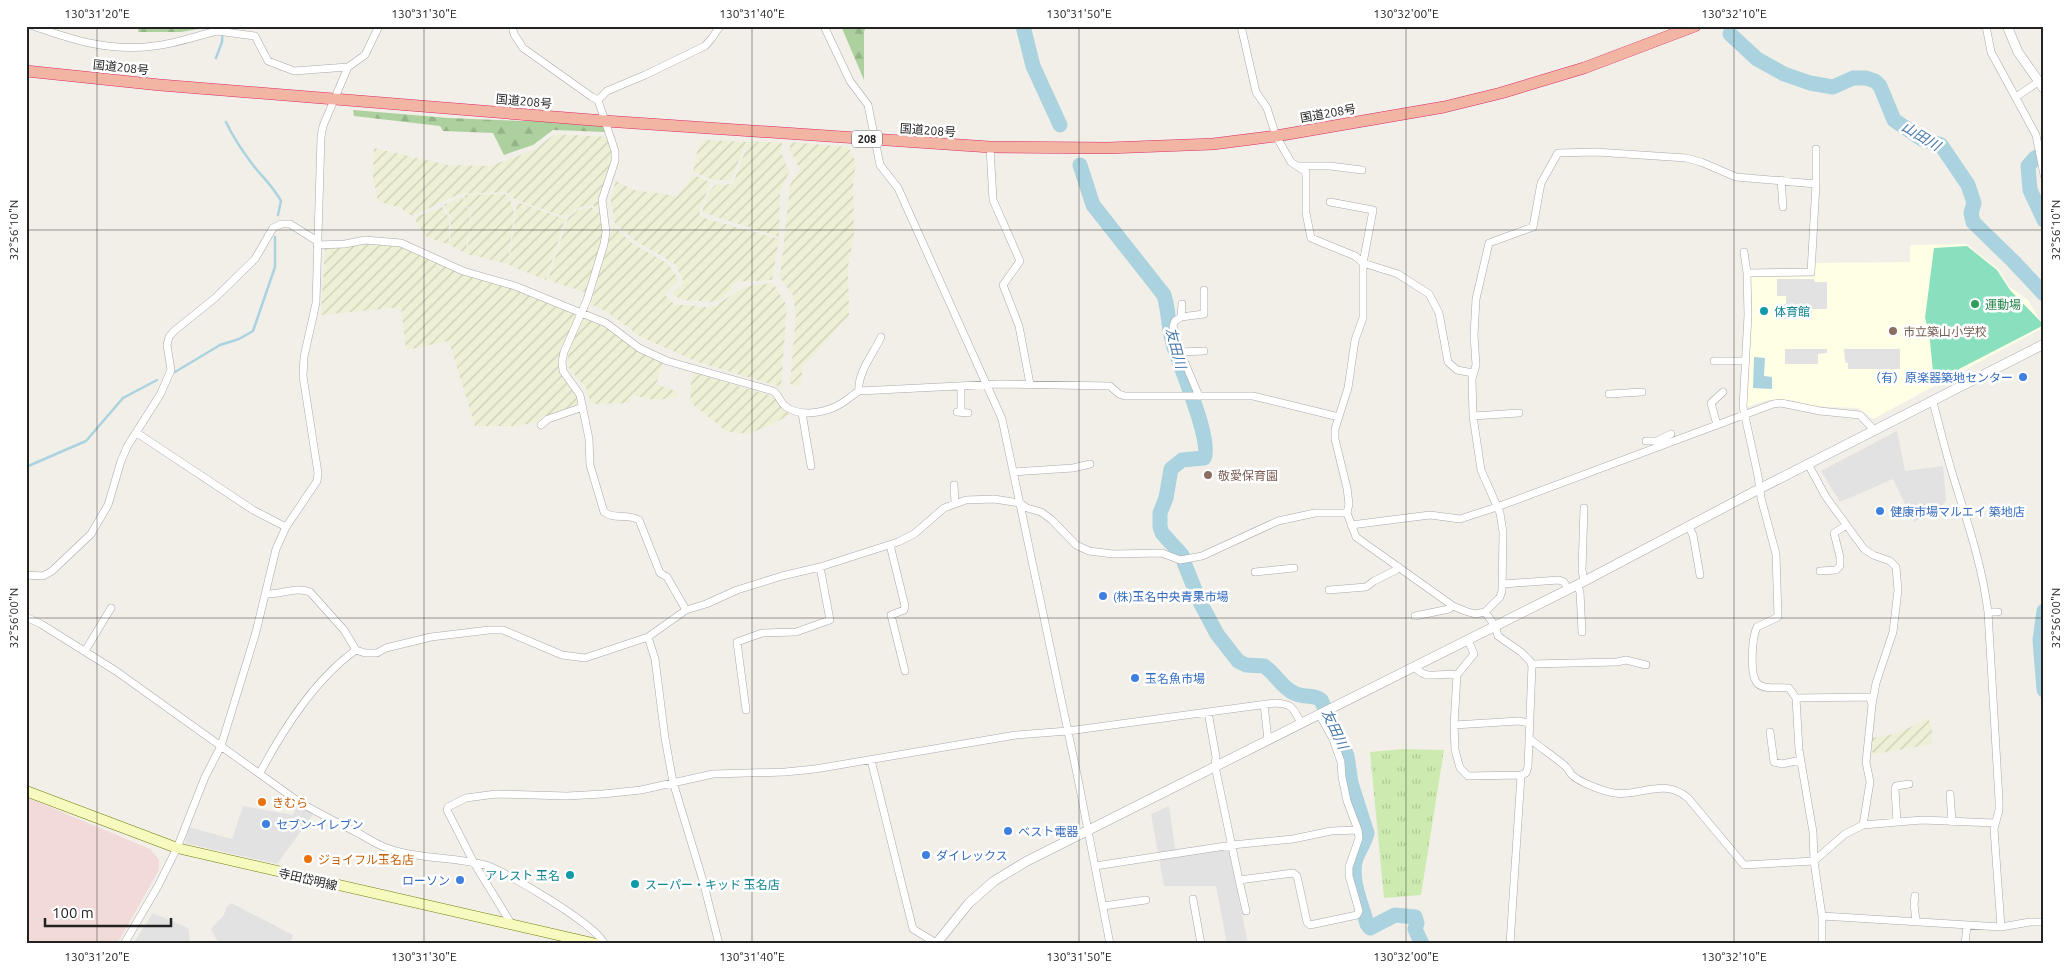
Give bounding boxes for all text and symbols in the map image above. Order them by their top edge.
text: 130°31'20"E [64,7,130,20]
text: 130°31'30"E [391,7,457,20]
text: 130°31'40"E [719,7,785,20]
text: 130°31'50"E [1046,7,1112,20]
text: 130°32'00"E [1373,7,1439,20]
text: 130°32'10"E [1701,7,1767,20]
street label: 国道208号 [92,58,150,76]
street label: 国道208号 [495,92,553,110]
street label: 国道208号 [1299,102,1357,124]
water label: 山田川 [1899,118,1945,155]
street label: 国道208号 [899,122,957,138]
road number: 208 [852,130,882,148]
text: 32°56'10"N [7,200,20,260]
text: 32°56'10"N [2049,200,2062,260]
marker: 運動場 [1969,298,1981,310]
place label: 運動場 [1985,298,2021,311]
marker: 体育館 [1758,305,1770,317]
place label: 体育館 [1774,305,1810,318]
marker: 市立築山小学校 [1887,325,1899,337]
place label: 市立築山小学校 [1903,325,1987,338]
water label: 友田川 [1163,326,1190,372]
place label: （有）原楽器築地センター [1869,371,2013,384]
marker: （有）原楽器築地センター [2017,371,2029,383]
marker: 敬愛保育園 [1202,469,1214,481]
place label: 敬愛保育園 [1218,469,1278,482]
marker: 健康市場マルエイ 築地店 [1874,505,1886,517]
place label: 健康市場マルエイ 築地店 [1890,505,2025,518]
text: 32°56'00"N [7,588,20,648]
text: 32°56'00"N [2049,588,2062,648]
marker: (株)玉名中央青果市場 [1097,590,1109,602]
place label: (株)玉名中央青果市場 [1113,590,1229,604]
marker: 玉名魚市場 [1129,672,1141,684]
place label: 玉名魚市場 [1145,672,1205,685]
water label: 友田川 [1319,707,1352,753]
marker: きむら [256,796,268,808]
place label: きむら [272,796,308,809]
marker: セブン-イレブン [260,818,272,830]
place label: セブン-イレブン [276,818,363,831]
marker: ベスト電器 [1002,825,1014,837]
place label: ベスト電器 [1018,825,1078,838]
marker: ダイレックス [920,849,932,861]
place label: ダイレックス [936,849,1008,862]
marker: ジョイフル玉名店 [302,853,314,865]
place label: ジョイフル玉名店 [318,853,414,866]
street label: 寺田岱明線 [277,866,339,892]
place label: アレスト 玉名 [485,869,560,882]
marker: アレスト 玉名 [564,869,576,881]
place label: ローソン [402,874,450,887]
marker: ローソン [454,874,466,886]
marker: スーパー・キッド 玉名店 [629,878,641,890]
place label: スーパー・キッド 玉名店 [645,878,780,891]
scale bar [45,895,171,927]
text: 100 m [52,904,94,921]
text: 130°31'20"E [64,950,130,963]
text: 130°31'30"E [391,950,457,963]
text: 130°31'40"E [719,950,785,963]
text: 130°31'50"E [1046,950,1112,963]
text: 130°32'00"E [1373,950,1439,963]
text: 130°32'10"E [1701,950,1767,963]

